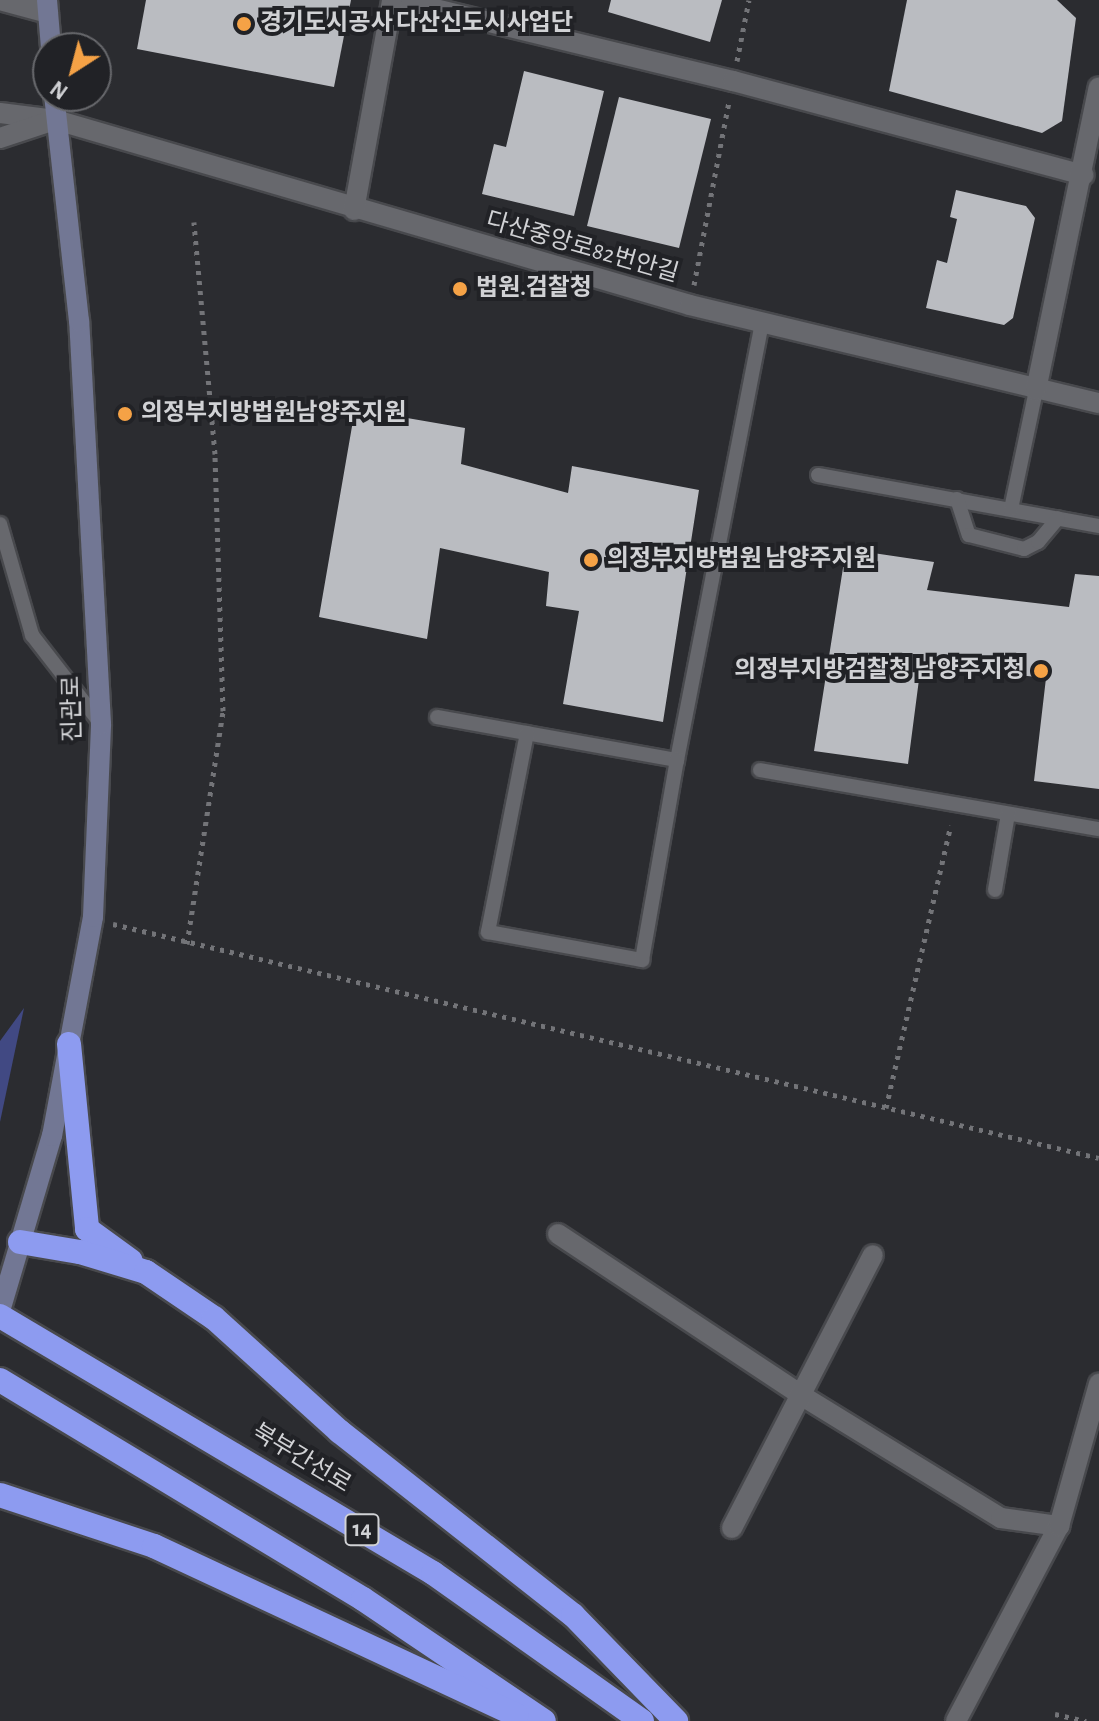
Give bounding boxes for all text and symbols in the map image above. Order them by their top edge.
place label: 경기도시공사 다산신도시사업단 [260,10,573,38]
marker: 경기도시공사 다산신도시사업단 [235,15,253,33]
north arrow [32,32,112,112]
text: N [46,76,72,103]
street label: 다산중앙로82번안길 [482,207,682,289]
place label: 법원.검찰청 [476,275,592,303]
marker: 법원.검찰청 [451,280,469,298]
place label: 의정부지방법원남양주지원 [141,400,406,428]
marker: 의정부지방법원남양주지원 [116,405,134,423]
place label: 의정부지방법원 남양주지원 [607,546,876,574]
marker: 의정부지방법원 남양주지원 [582,551,600,569]
place label: 의정부지방검찰청 남양주지청 [734,657,1025,685]
marker: 의정부지방검찰청 남양주지청 [1032,662,1050,680]
street label: 진관로 [58,676,88,742]
street label: 북부간선로 [246,1418,356,1500]
road number: 14 [344,1512,380,1548]

